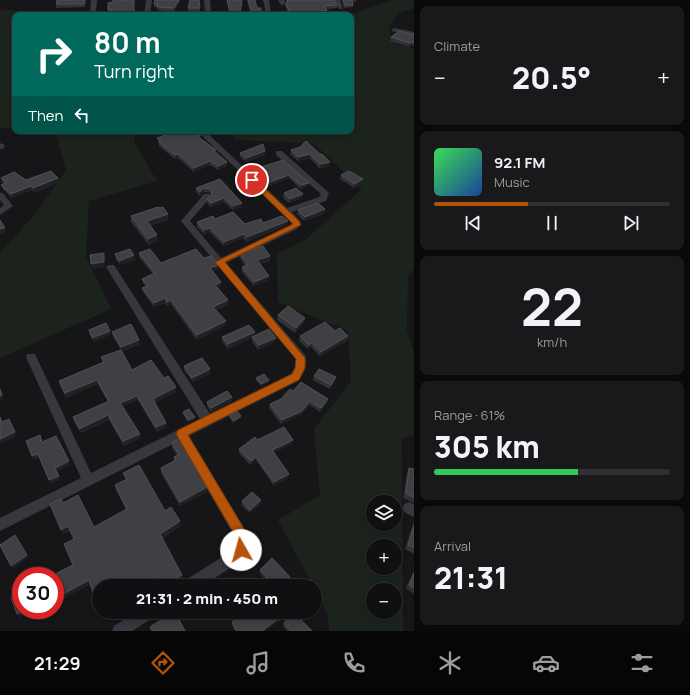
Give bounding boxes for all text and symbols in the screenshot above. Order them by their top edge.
text: 80 m [94,23,160,61]
icon: right [28,28,80,80]
text: Climate [434,37,480,55]
text: 20.5° [512,57,591,98]
text: Turn right [94,59,175,83]
text: − [434,63,446,93]
text: + [657,63,670,93]
icon: left [71,104,93,126]
text: Then [28,105,63,126]
text: 92.1 FM [494,152,545,173]
pin [235,163,269,197]
icon: arrive [241,169,263,191]
text: Music [494,173,530,191]
icon: previous [462,212,484,234]
icon: pause [541,212,563,234]
icon: next [620,212,642,234]
text: 22 [521,271,583,342]
text: km/h [537,333,567,351]
text: Range · 61% [434,406,505,424]
text: 305 km [434,426,540,467]
map controls [366,495,402,619]
button: layers [366,495,402,531]
position arrow [220,529,262,571]
text: Arrival [434,537,471,555]
button: + [366,539,402,575]
text: 21:31 [434,557,508,598]
speed limit sign: 30 [12,567,64,619]
button: − [366,583,402,619]
text: 21:31 · 2 min · 450 m [136,588,278,609]
icon: directions [149,649,177,677]
icon: music [244,649,272,677]
icon: phone [340,649,368,677]
icon: climate [436,649,464,677]
icon: car [532,649,560,677]
icon: filters [628,649,656,677]
text: 21:29 [34,651,81,675]

